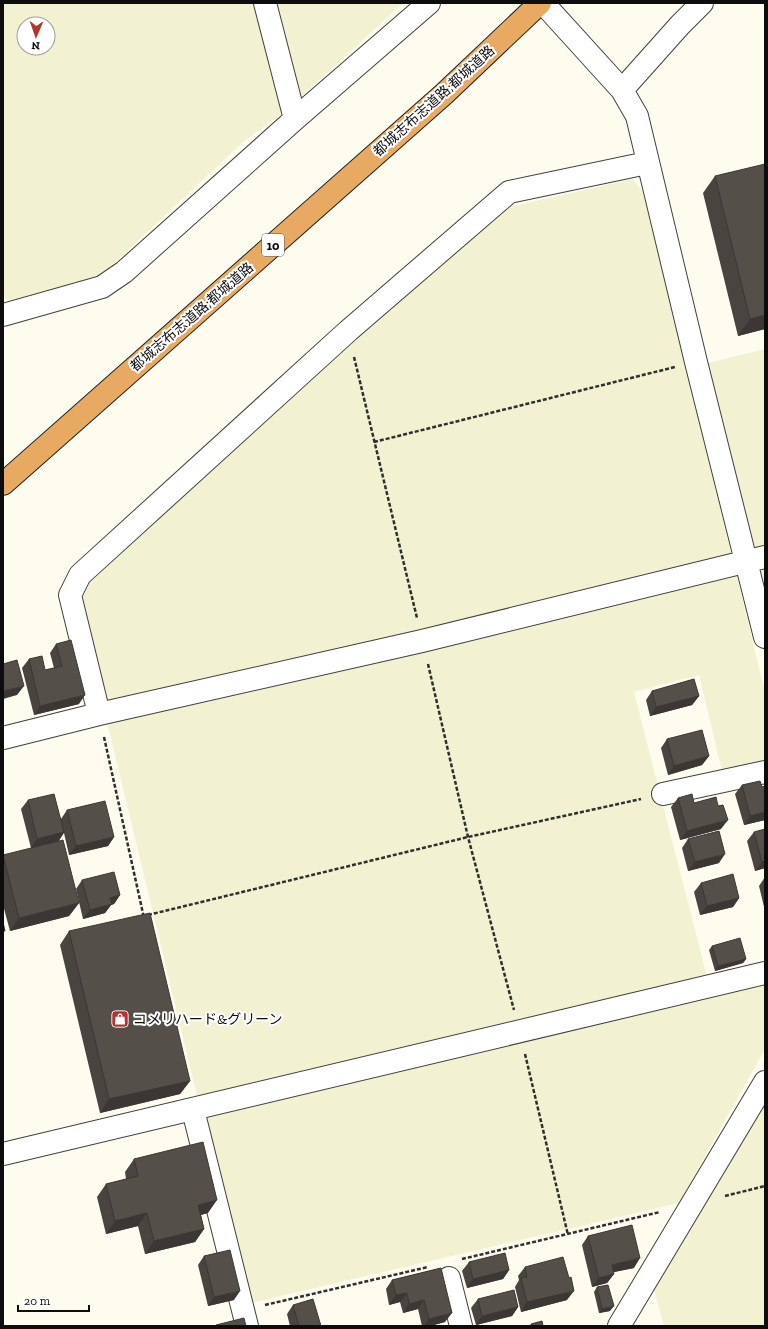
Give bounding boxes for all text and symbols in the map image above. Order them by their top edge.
north arrow [16,16,56,56]
text: N [31,39,40,52]
street label: 都城志布志道路;都城道路 [370,42,498,160]
road number: 10 [262,234,284,256]
street label: 都城志布志道路;都城道路 [127,259,257,375]
shop icon: コメリハード&グリーン [110,1009,130,1029]
place label: コメリハード&グリーン [133,1011,283,1028]
scale bar [18,1287,89,1313]
text: 20 m [24,1294,51,1308]

